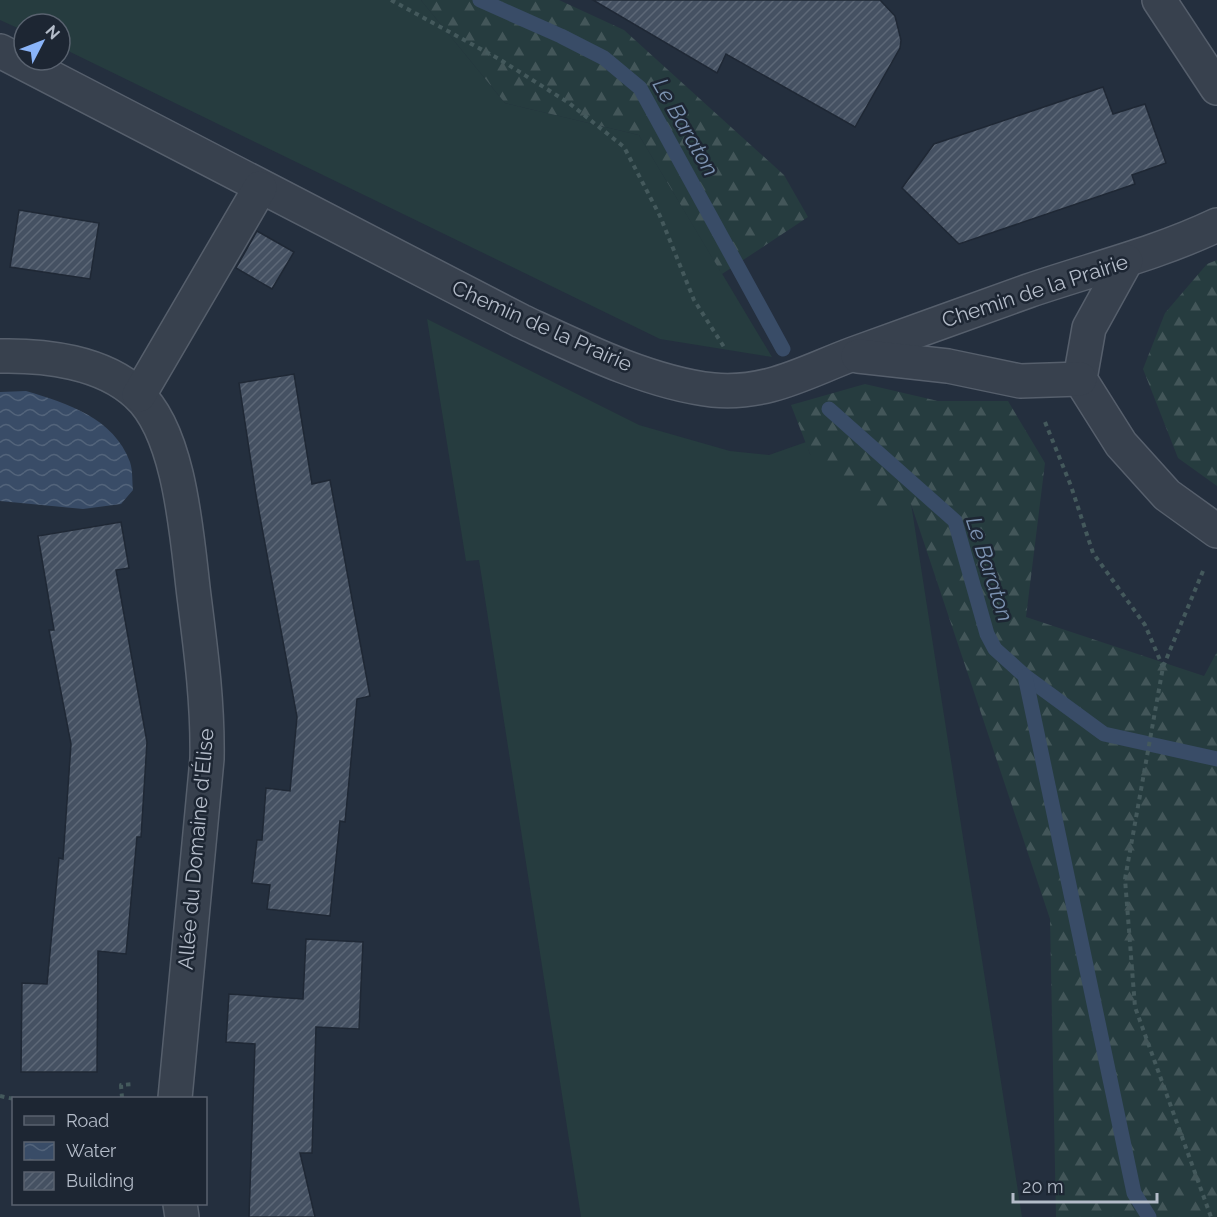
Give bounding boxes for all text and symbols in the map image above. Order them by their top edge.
north arrow [12,12,72,72]
text: N [42,21,64,43]
water label: Le Baraton [648,74,724,180]
street label: Chemin de la Prairie [939,249,1131,332]
street label: Chemin de la Prairie [448,275,636,376]
water label: Le Baraton [961,513,1019,625]
street label: Allée du Domaine d'Élise [173,727,219,971]
legend [12,1097,207,1205]
text: Road [66,1110,109,1131]
text: Water [66,1140,117,1161]
scale bar [1013,1166,1157,1204]
text: Building [66,1170,134,1191]
text: 20 m [1022,1176,1064,1197]

